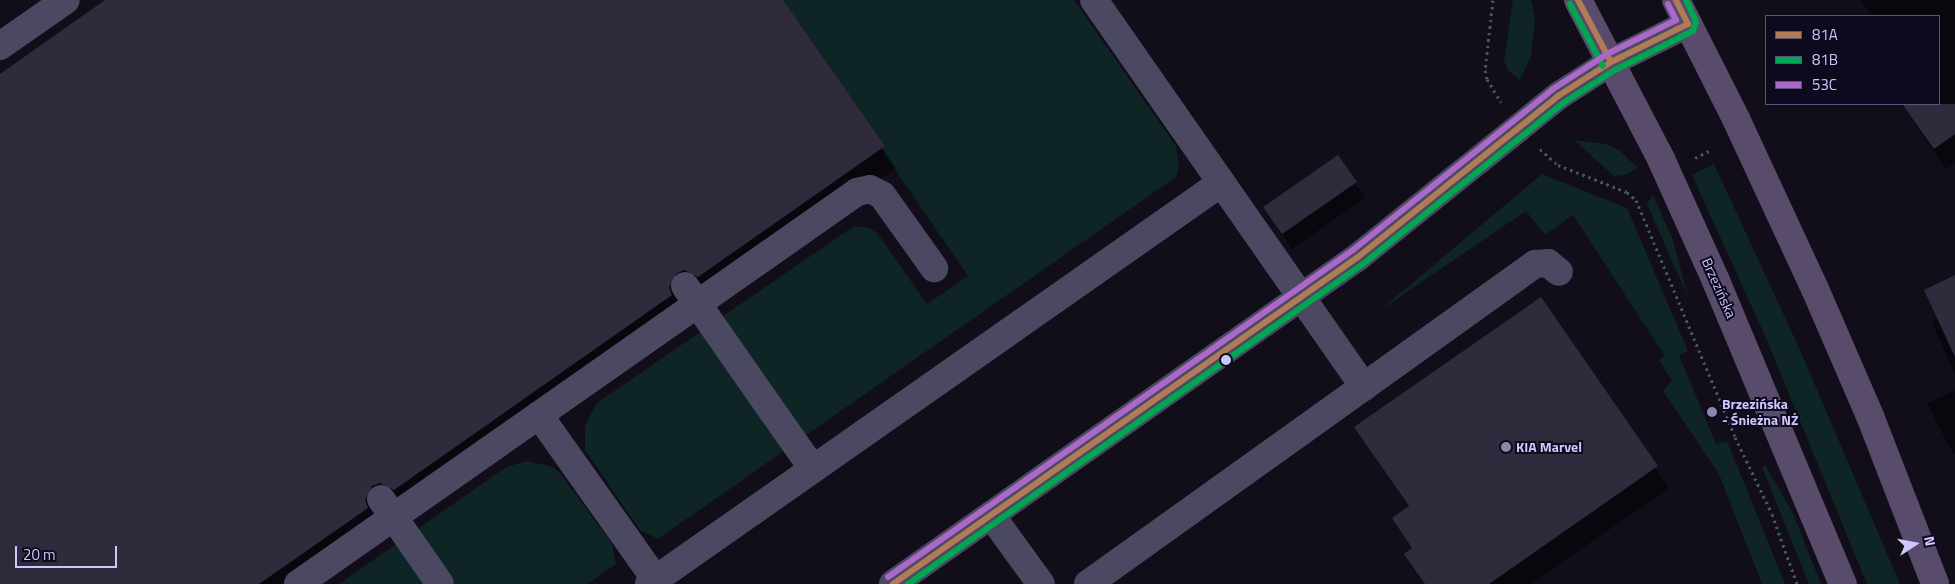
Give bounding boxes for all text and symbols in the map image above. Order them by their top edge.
legend [1765,15,1940,105]
text: 81A [1812,23,1838,46]
text: 81B [1812,48,1838,71]
text: 53C [1812,73,1837,96]
street label: Brzezińska [1698,255,1740,321]
unlabelled marker [1221,355,1231,365]
place label: Brzezińska - Śnieżna NŻ [1722,396,1798,428]
marker: Brzezińska - Śnieżna NŻ [1706,406,1718,418]
place label: KIA Marvel [1516,439,1582,455]
marker: KIA Marvel [1500,441,1512,453]
north arrow [1890,519,1940,569]
text: N [1919,534,1941,548]
scale bar [18,536,120,568]
text: 20 m [23,543,56,566]

